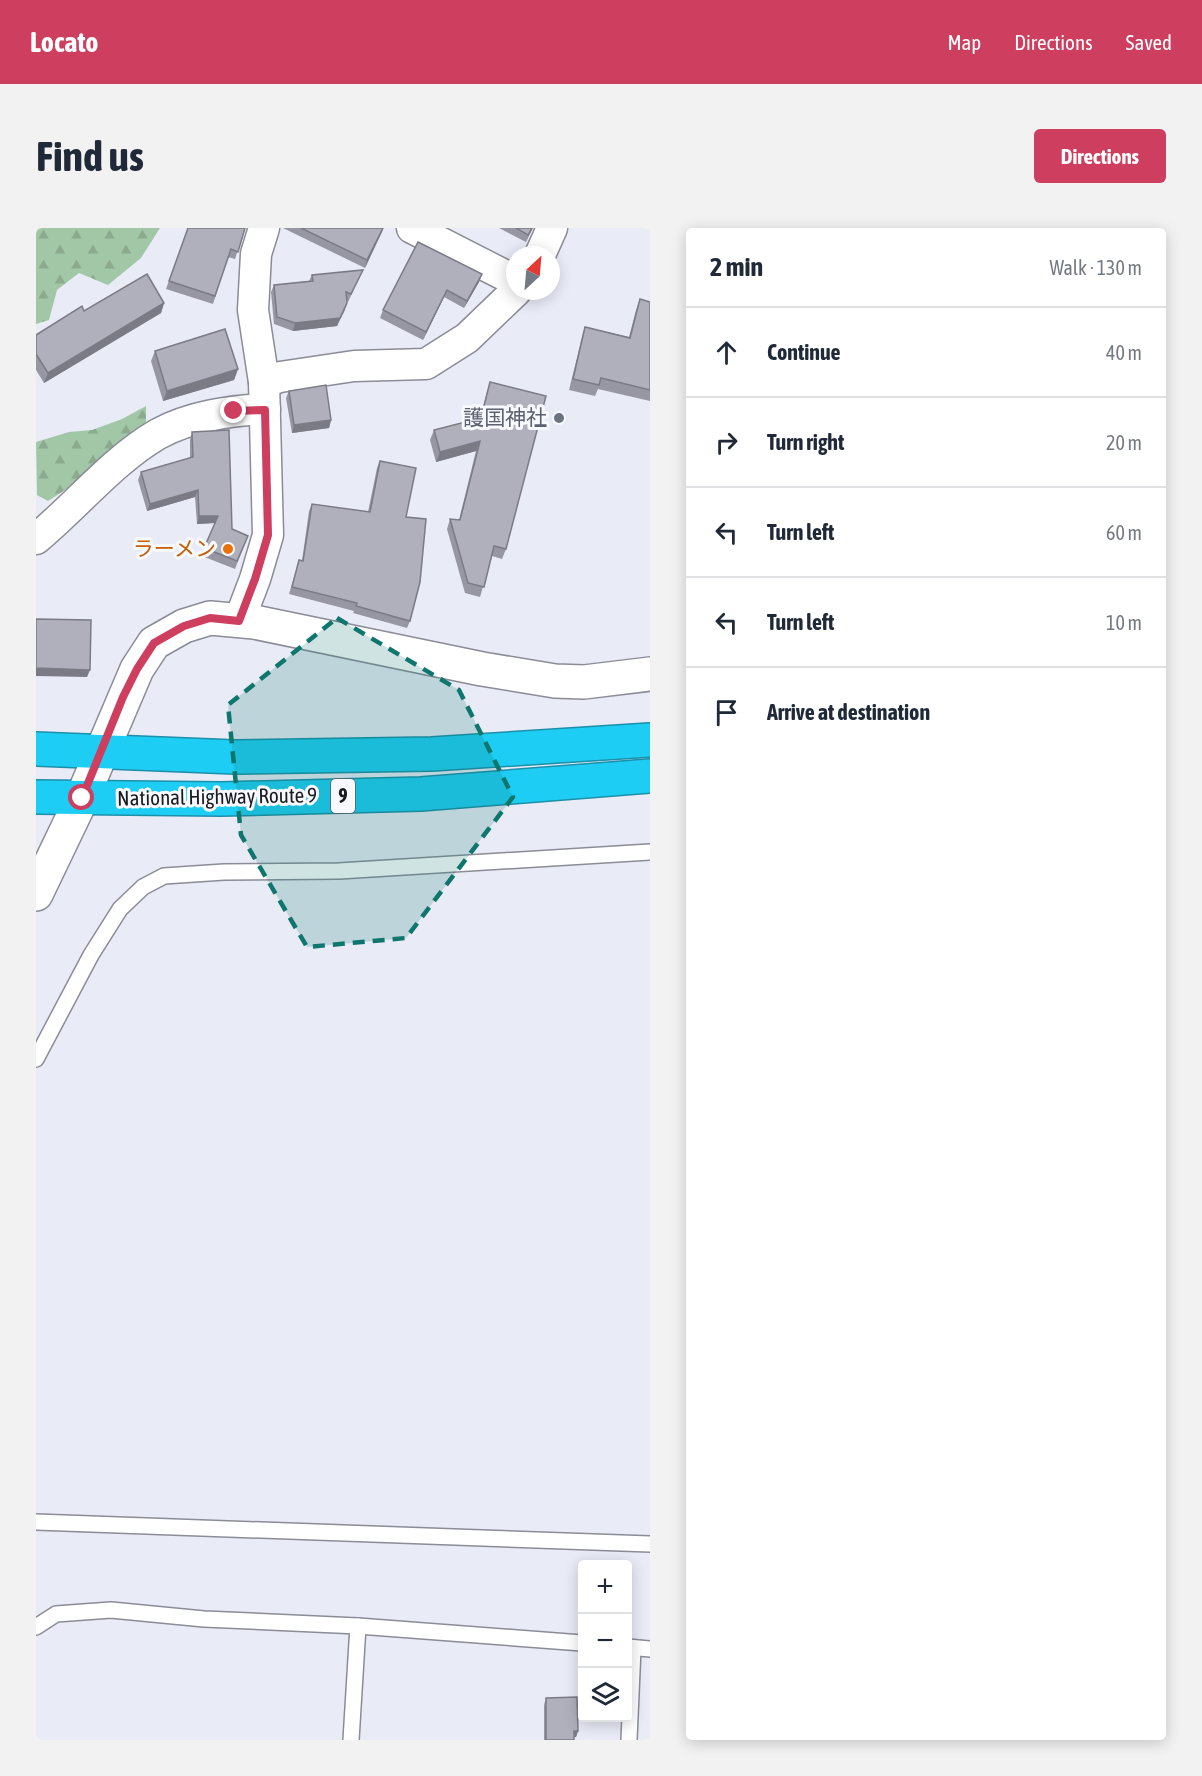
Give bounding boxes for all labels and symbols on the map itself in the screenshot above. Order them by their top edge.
north arrow [506,246,560,300]
route end [220,397,246,423]
place label: 護国神社 [463,405,547,429]
marker: 護国神社 [552,411,566,425]
place label: ラーメン [133,536,216,560]
marker: ラーメン [221,542,235,556]
road number: 9 [331,779,355,813]
street label: National Highway Route 9 [117,782,317,810]
route start [68,784,94,810]

